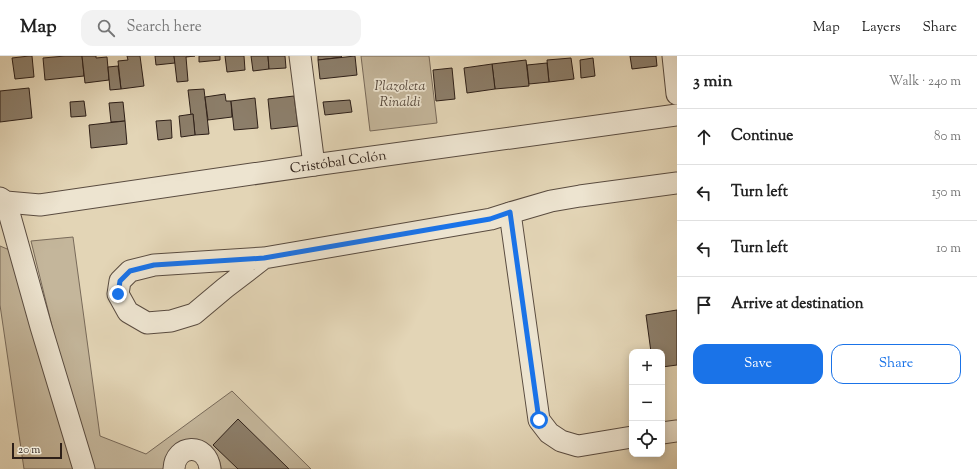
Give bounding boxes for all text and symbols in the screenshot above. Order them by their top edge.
search box [81,10,361,46]
text: Map [20,14,57,41]
icon: search [95,17,117,39]
text: Search here [127,17,202,38]
text: Map [813,18,840,38]
text: Layers [862,18,900,38]
text: Share [922,18,957,38]
text: 3 min [693,70,732,94]
text: Walk · 240 m [889,73,961,91]
park label: Plazoleta Rinaldi [375,77,425,113]
icon: ahead [693,126,715,148]
text: Continue [731,126,793,147]
text: 80 m [934,128,961,146]
street label: Cristóbal Colón [289,146,388,180]
icon: left [693,182,715,204]
text: Turn left [731,182,788,203]
text: 150 m [932,184,961,202]
icon: left [693,238,715,260]
text: Turn left [731,238,788,259]
text: 10 m [936,240,961,258]
route end [109,285,127,303]
icon: arrive [693,294,715,316]
text: Arrive at destination [731,294,864,315]
button: Save [693,344,823,384]
button: Share [831,344,961,384]
map controls [629,349,665,457]
button: + [629,349,665,385]
button: − [629,385,665,421]
route start [530,411,548,429]
button: locate [629,421,665,457]
scale bar [12,441,62,460]
text: 20 m [18,442,40,458]

